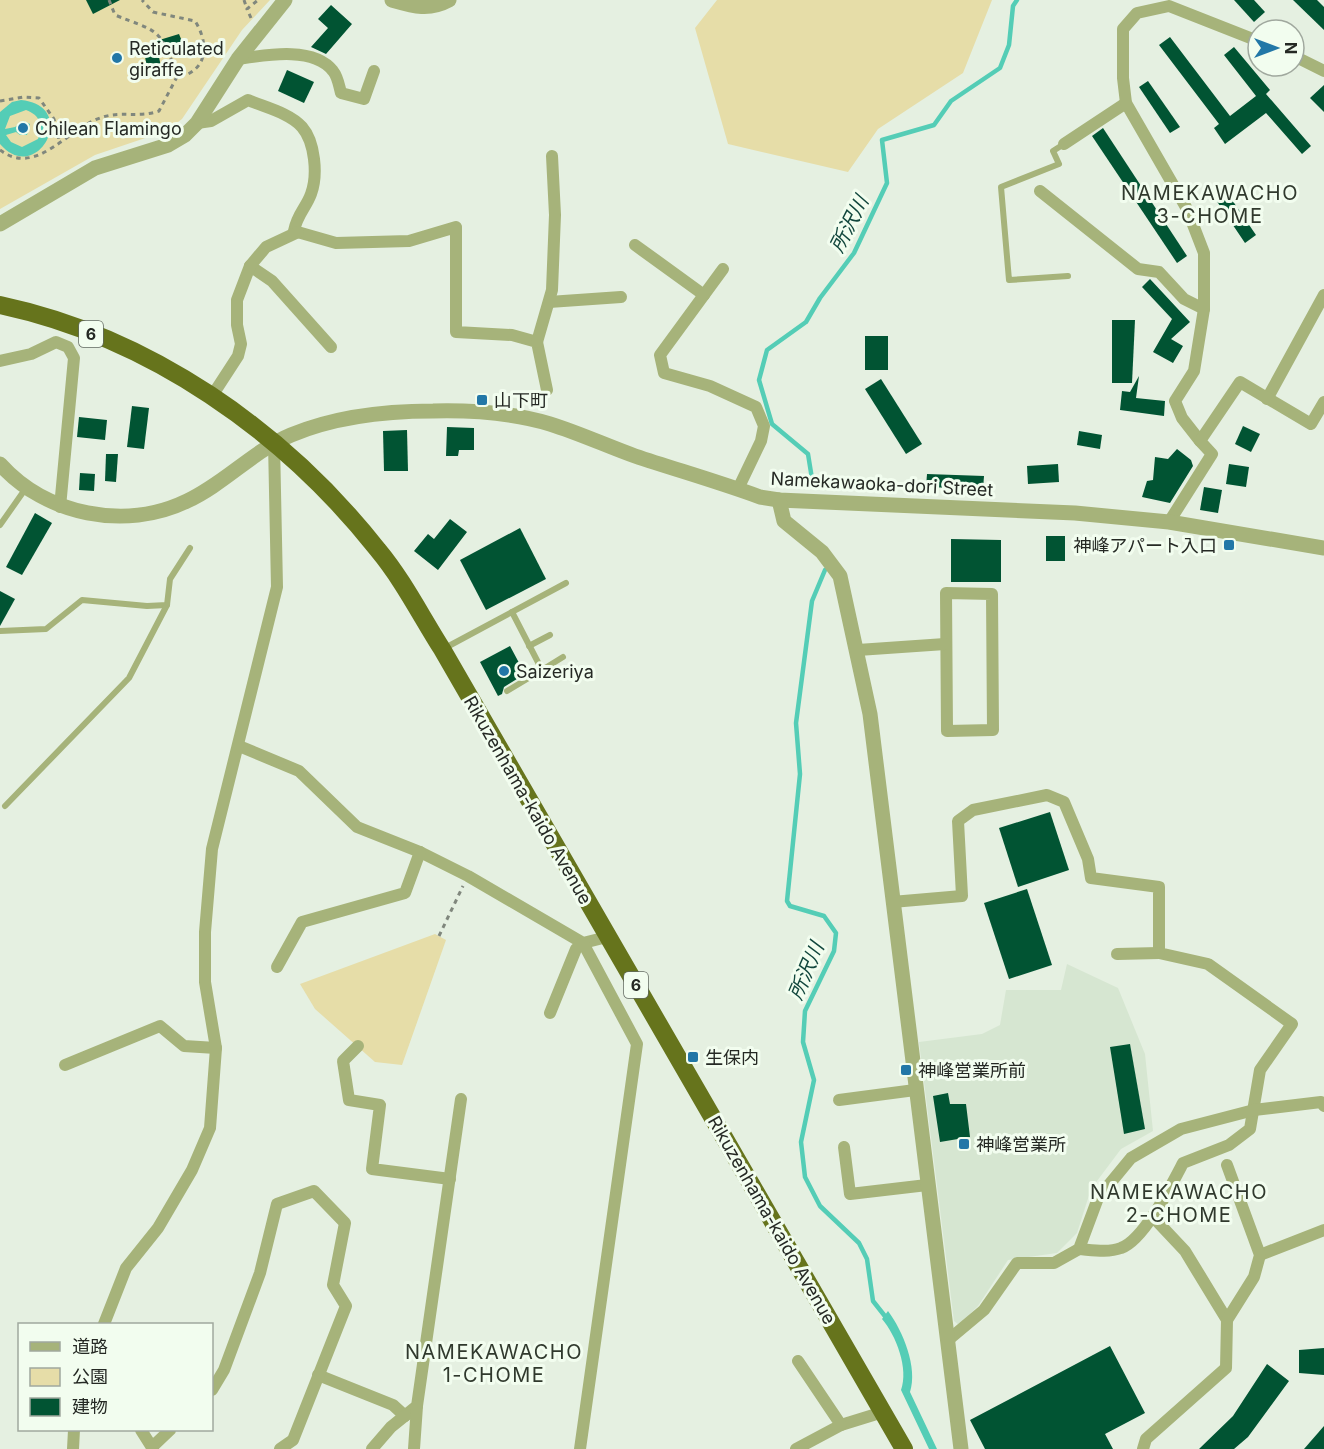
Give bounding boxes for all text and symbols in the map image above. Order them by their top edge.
north arrow [1246,18,1306,78]
place label: Reticulated giraffe [129,38,224,80]
text: N [1281,42,1301,54]
marker: Reticulated giraffe [110,51,124,65]
place label: Chilean Flamingo [35,118,182,139]
marker: Chilean Flamingo [16,121,30,135]
district label: NAMEKAWACHO 3-CHOME [1121,181,1299,228]
water label: 所沢川 [825,190,874,256]
road number: 6 [79,321,103,347]
place label: 山下町 [494,390,548,411]
marker: 山下町 [475,393,489,407]
street label: Namekawaoka-dori Street [770,468,994,500]
place label: 神峰アパート入口 [1073,535,1217,556]
marker: 神峰アパート入口 [1222,538,1236,552]
place label: Saizeriya [516,661,594,682]
marker: Saizeriya [497,664,511,678]
street label: Rikuzenhama-kaido Avenue [460,692,596,908]
water label: 所沢川 [783,937,830,1003]
road number: 6 [624,972,648,998]
place label: 生保内 [705,1047,759,1068]
marker: 生保内 [686,1050,700,1064]
place label: 神峰営業所前 [918,1060,1026,1081]
marker: 神峰営業所前 [899,1063,913,1077]
street label: Rikuzenhama-kaido Avenue [704,1112,840,1328]
place label: 神峰営業所 [976,1134,1066,1155]
marker: 神峰営業所 [957,1137,971,1151]
district label: NAMEKAWACHO 2-CHOME [1090,1180,1268,1227]
legend [18,1323,213,1431]
text: 道路 [72,1336,108,1357]
district label: NAMEKAWACHO 1-CHOME [405,1340,583,1387]
text: 公園 [72,1366,108,1387]
text: 建物 [72,1396,108,1417]

